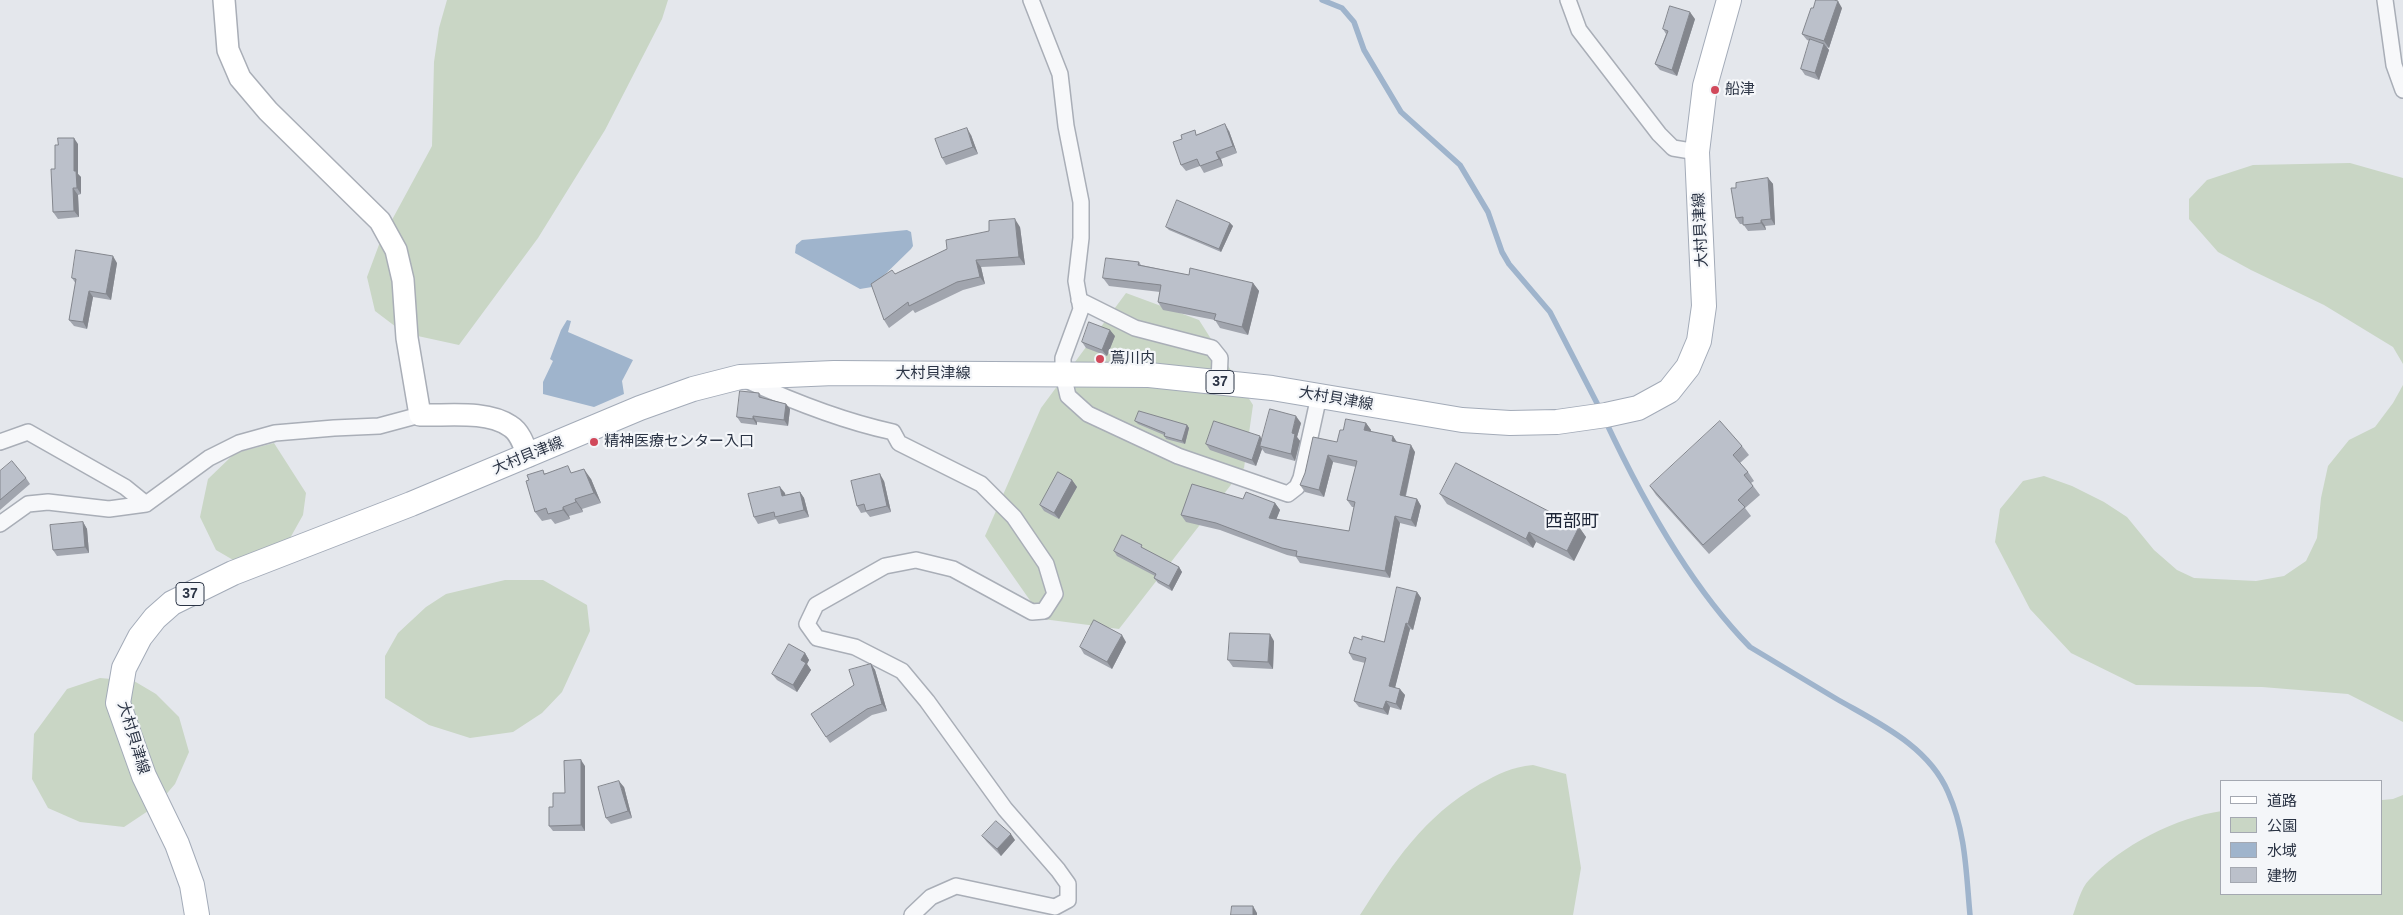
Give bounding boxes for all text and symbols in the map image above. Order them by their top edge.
place label: 船津 [1725,81,1755,99]
marker: 船津 [1709,84,1721,96]
street label: 大村貝津線 [1690,192,1712,268]
place label: 蔦川内 [1110,350,1155,368]
marker: 蔦川内 [1094,353,1106,365]
street label: 大村貝津線 [896,365,970,383]
road number: 37 [1206,371,1234,394]
street label: 大村貝津線 [1298,384,1374,414]
place label: 精神医療センター入口 [604,433,754,451]
street label: 大村貝津線 [490,434,566,478]
marker: 精神医療センター入口 [588,436,600,448]
district label: 西部町 [1545,511,1599,533]
road number: 37 [176,582,204,606]
street label: 大村貝津線 [113,700,153,776]
legend [2220,780,2383,895]
text: 道路 [2267,792,2297,809]
text: 公園 [2267,817,2297,834]
text: 水域 [2267,842,2297,859]
text: 建物 [2267,867,2297,884]

